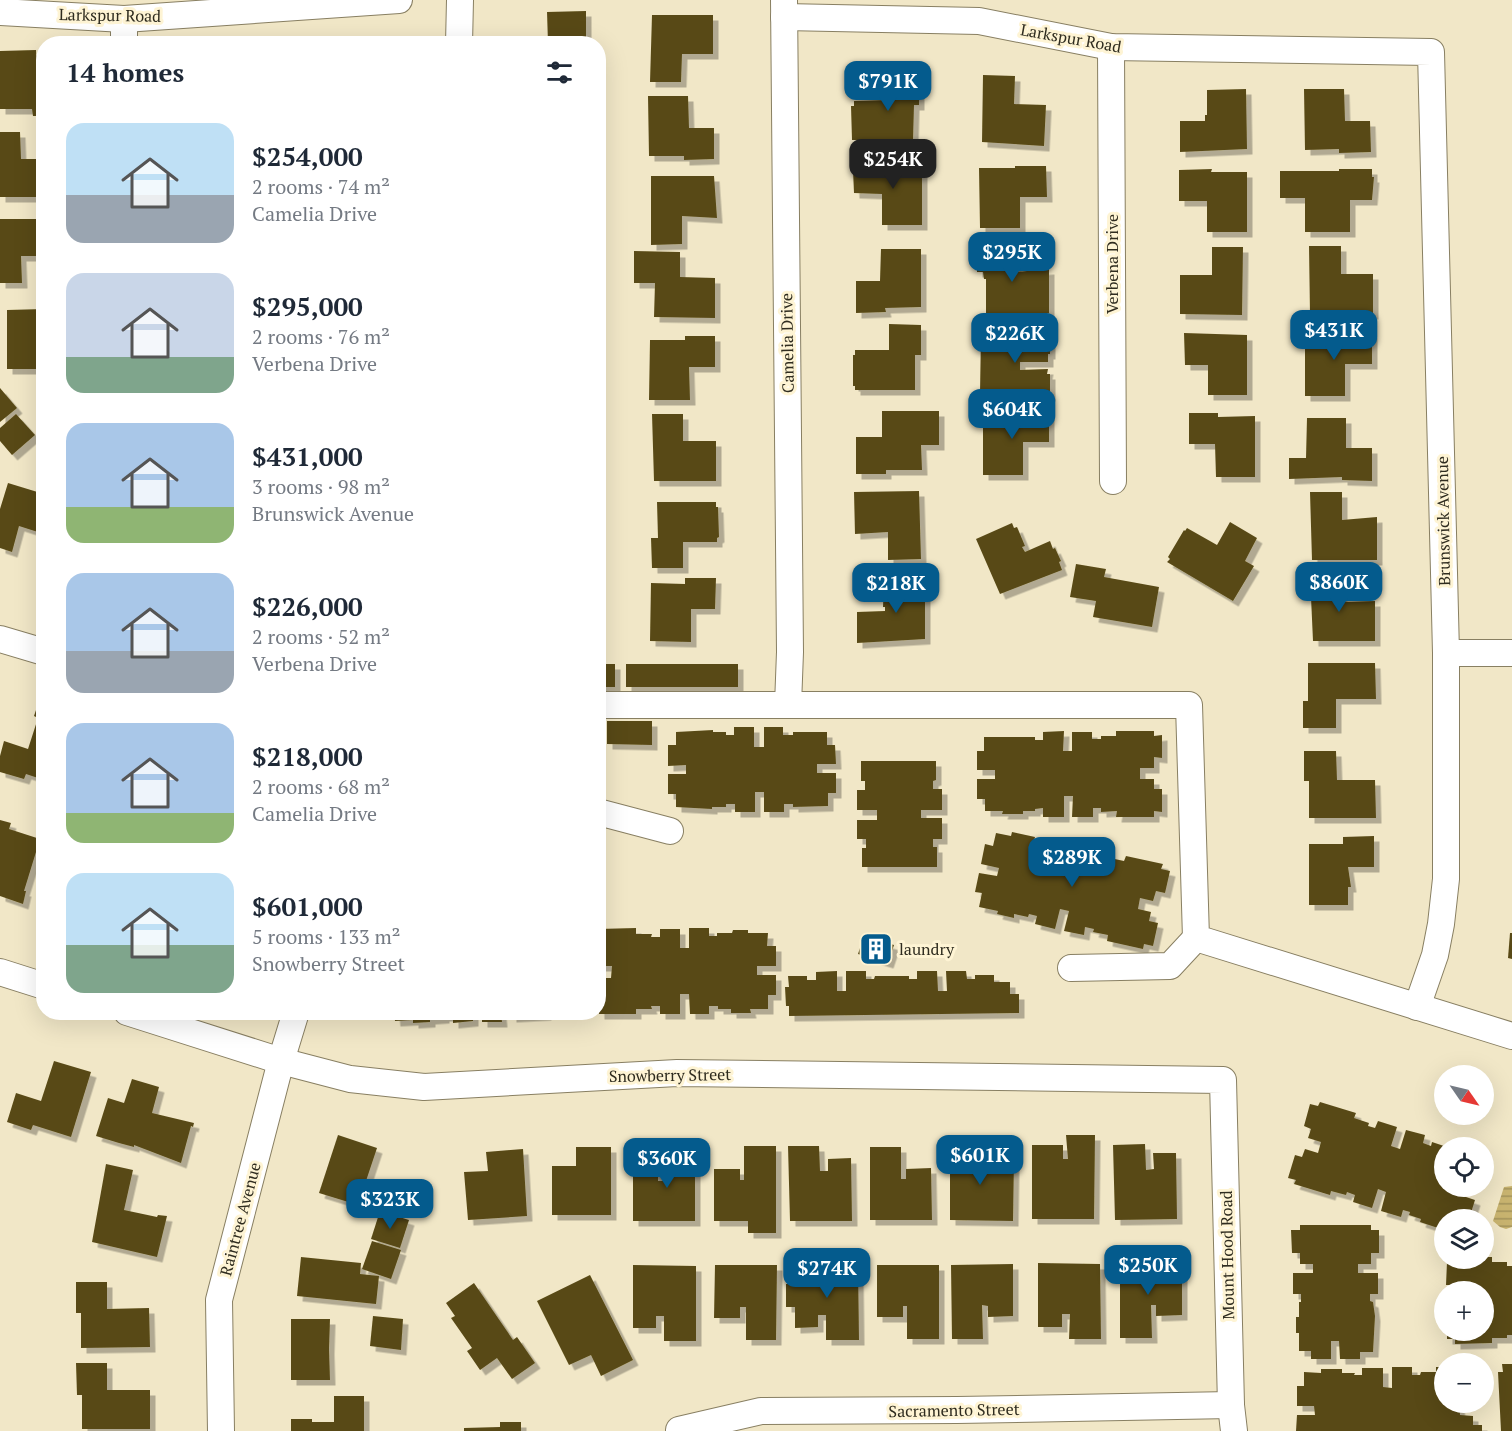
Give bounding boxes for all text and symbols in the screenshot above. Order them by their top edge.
street label: Larkspur Road [59,3,161,27]
street label: Larkspur Road [1019,18,1123,58]
text: 14 homes [66,55,184,89]
icon: filters [543,56,576,89]
pin: $791K [846,61,930,112]
text: $791K [858,67,918,94]
text: $254,000 [252,139,363,173]
pin: $254K [851,139,935,190]
text: $254K [863,145,923,172]
icon: home [114,147,186,219]
text: 2 rooms · 74 m² [252,173,390,200]
text: Camelia Drive [252,200,377,227]
street label: Verbena Drive [1101,214,1123,314]
pin: $295K [970,232,1054,283]
text: $295K [982,238,1042,265]
text: $295,000 [252,289,363,323]
street label: Camelia Drive [775,293,799,393]
icon: home [114,297,186,369]
pin: $431K [1292,310,1376,361]
pin: $226K [973,313,1057,364]
text: $431K [1304,316,1364,343]
text: $226K [985,319,1045,346]
text: 2 rooms · 76 m² [252,323,390,350]
text: Verbena Drive [252,350,377,377]
pin: $604K [970,389,1054,440]
text: $604K [982,395,1042,422]
text: $431,000 [252,439,363,473]
icon: home [114,447,186,519]
street label: Brunswick Avenue [1431,456,1455,586]
text: 3 rooms · 98 m² [252,473,390,500]
text: Brunswick Avenue [252,500,414,527]
pin: $860K [1297,562,1381,613]
pin: $218K [854,563,938,614]
text: $860K [1309,568,1369,595]
text: $218K [866,569,926,596]
text: $226,000 [252,589,363,623]
icon: home [114,597,186,669]
text: 2 rooms · 52 m² [252,623,390,650]
text: Verbena Drive [252,650,377,677]
text: $218,000 [252,739,363,773]
icon: home [114,747,186,819]
text: 2 rooms · 68 m² [252,773,390,800]
text: Camelia Drive [252,800,377,827]
pin: $289K [1030,837,1114,888]
text: $289K [1042,843,1102,870]
text: $601,000 [252,889,363,923]
icon: home [114,897,186,969]
text: 5 rooms · 133 m² [252,923,400,950]
building icon: laundry [858,931,894,967]
place label: laundry [899,938,955,960]
text: Snowberry Street [252,950,405,977]
street label: Snowberry Street [609,1063,731,1087]
north arrow [1434,1065,1494,1125]
map controls [1434,1065,1494,1413]
pin: $601K [938,1135,1022,1186]
button: locate [1434,1137,1494,1197]
pin: $360K [625,1138,709,1189]
text: $601K [950,1141,1010,1168]
text: $360K [637,1144,697,1171]
street label: Raintree Avenue [214,1160,266,1278]
pin: $323K [348,1179,432,1230]
text: $323K [360,1185,420,1212]
street label: Mount Hood Road [1215,1190,1239,1320]
button: layers [1434,1209,1494,1269]
pin: $250K [1106,1245,1190,1296]
pin: $274K [785,1248,869,1299]
text: $250K [1118,1251,1178,1278]
text: $274K [797,1254,857,1281]
button: + [1434,1281,1494,1341]
button: − [1434,1353,1494,1413]
street label: Sacramento Street [888,1398,1020,1422]

